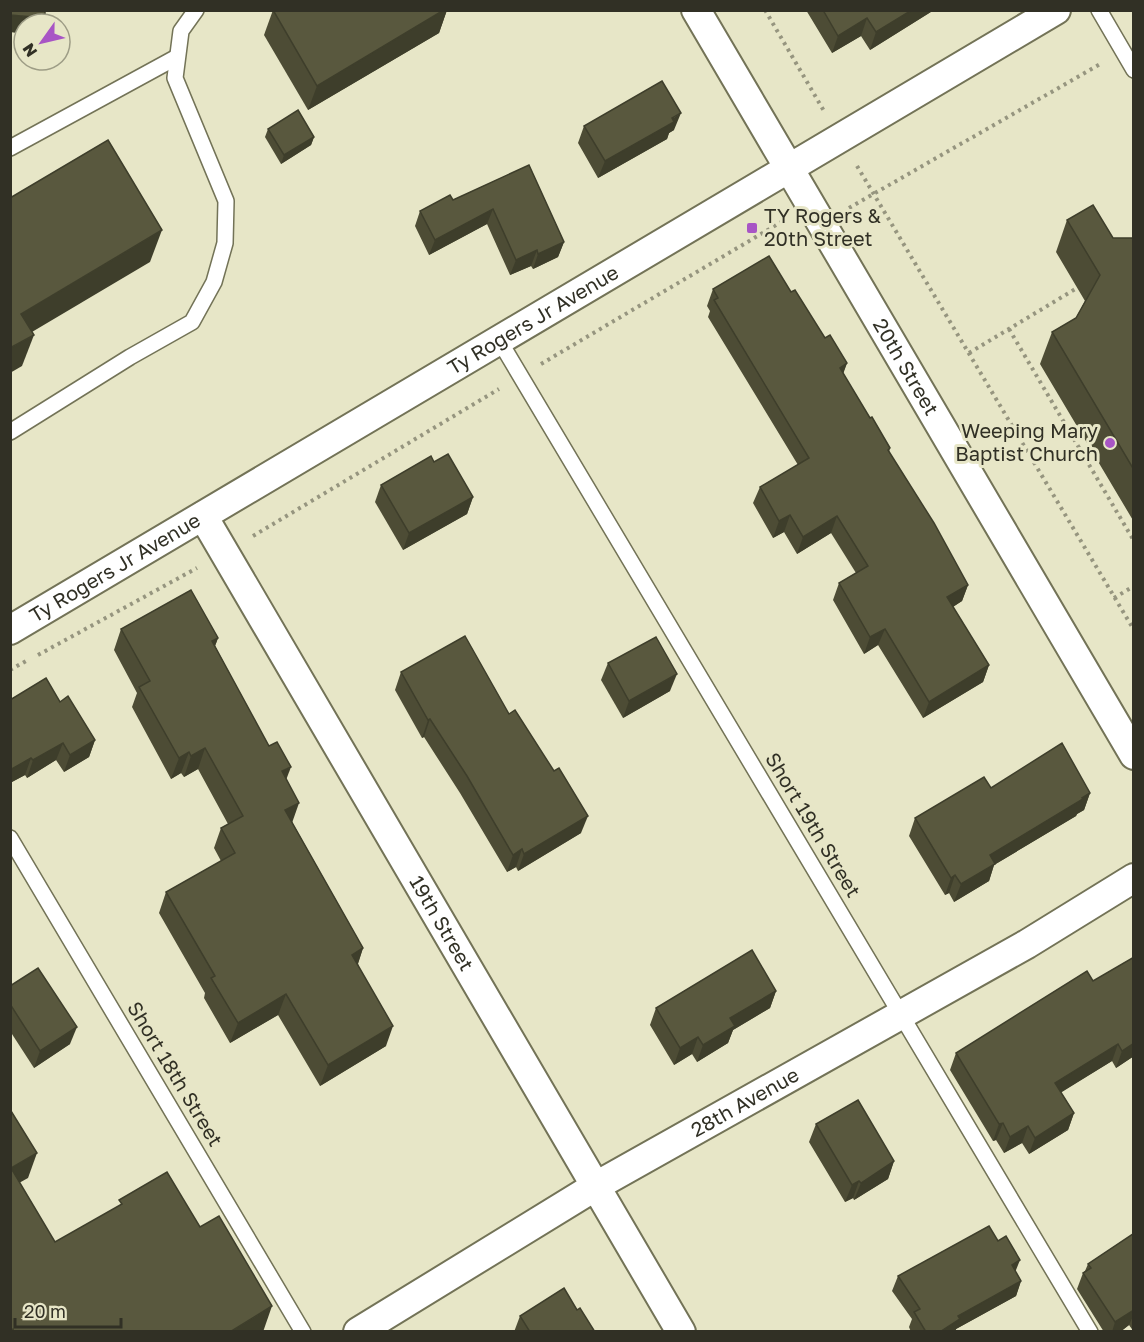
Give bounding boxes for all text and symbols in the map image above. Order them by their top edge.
north arrow [12,12,72,72]
text: N [18,40,41,61]
place label: TY Rogers & 20th Street [764,203,881,250]
marker: TY Rogers & 20th Street [745,221,759,235]
street label: Ty Rogers Jr Avenue [443,259,622,379]
street label: 20th Street [869,314,945,419]
place label: Weeping Mary Baptist Church [955,418,1098,465]
marker: Weeping Mary Baptist Church [1103,436,1117,450]
street label: Ty Rogers Jr Avenue [25,507,204,627]
street label: Short 19th Street [761,748,867,901]
street label: 19th Street [405,871,480,975]
street label: Short 18th Street [123,997,229,1150]
street label: 28th Avenue [686,1062,803,1141]
scale bar [15,1291,122,1329]
text: 20 m [24,1300,66,1322]

